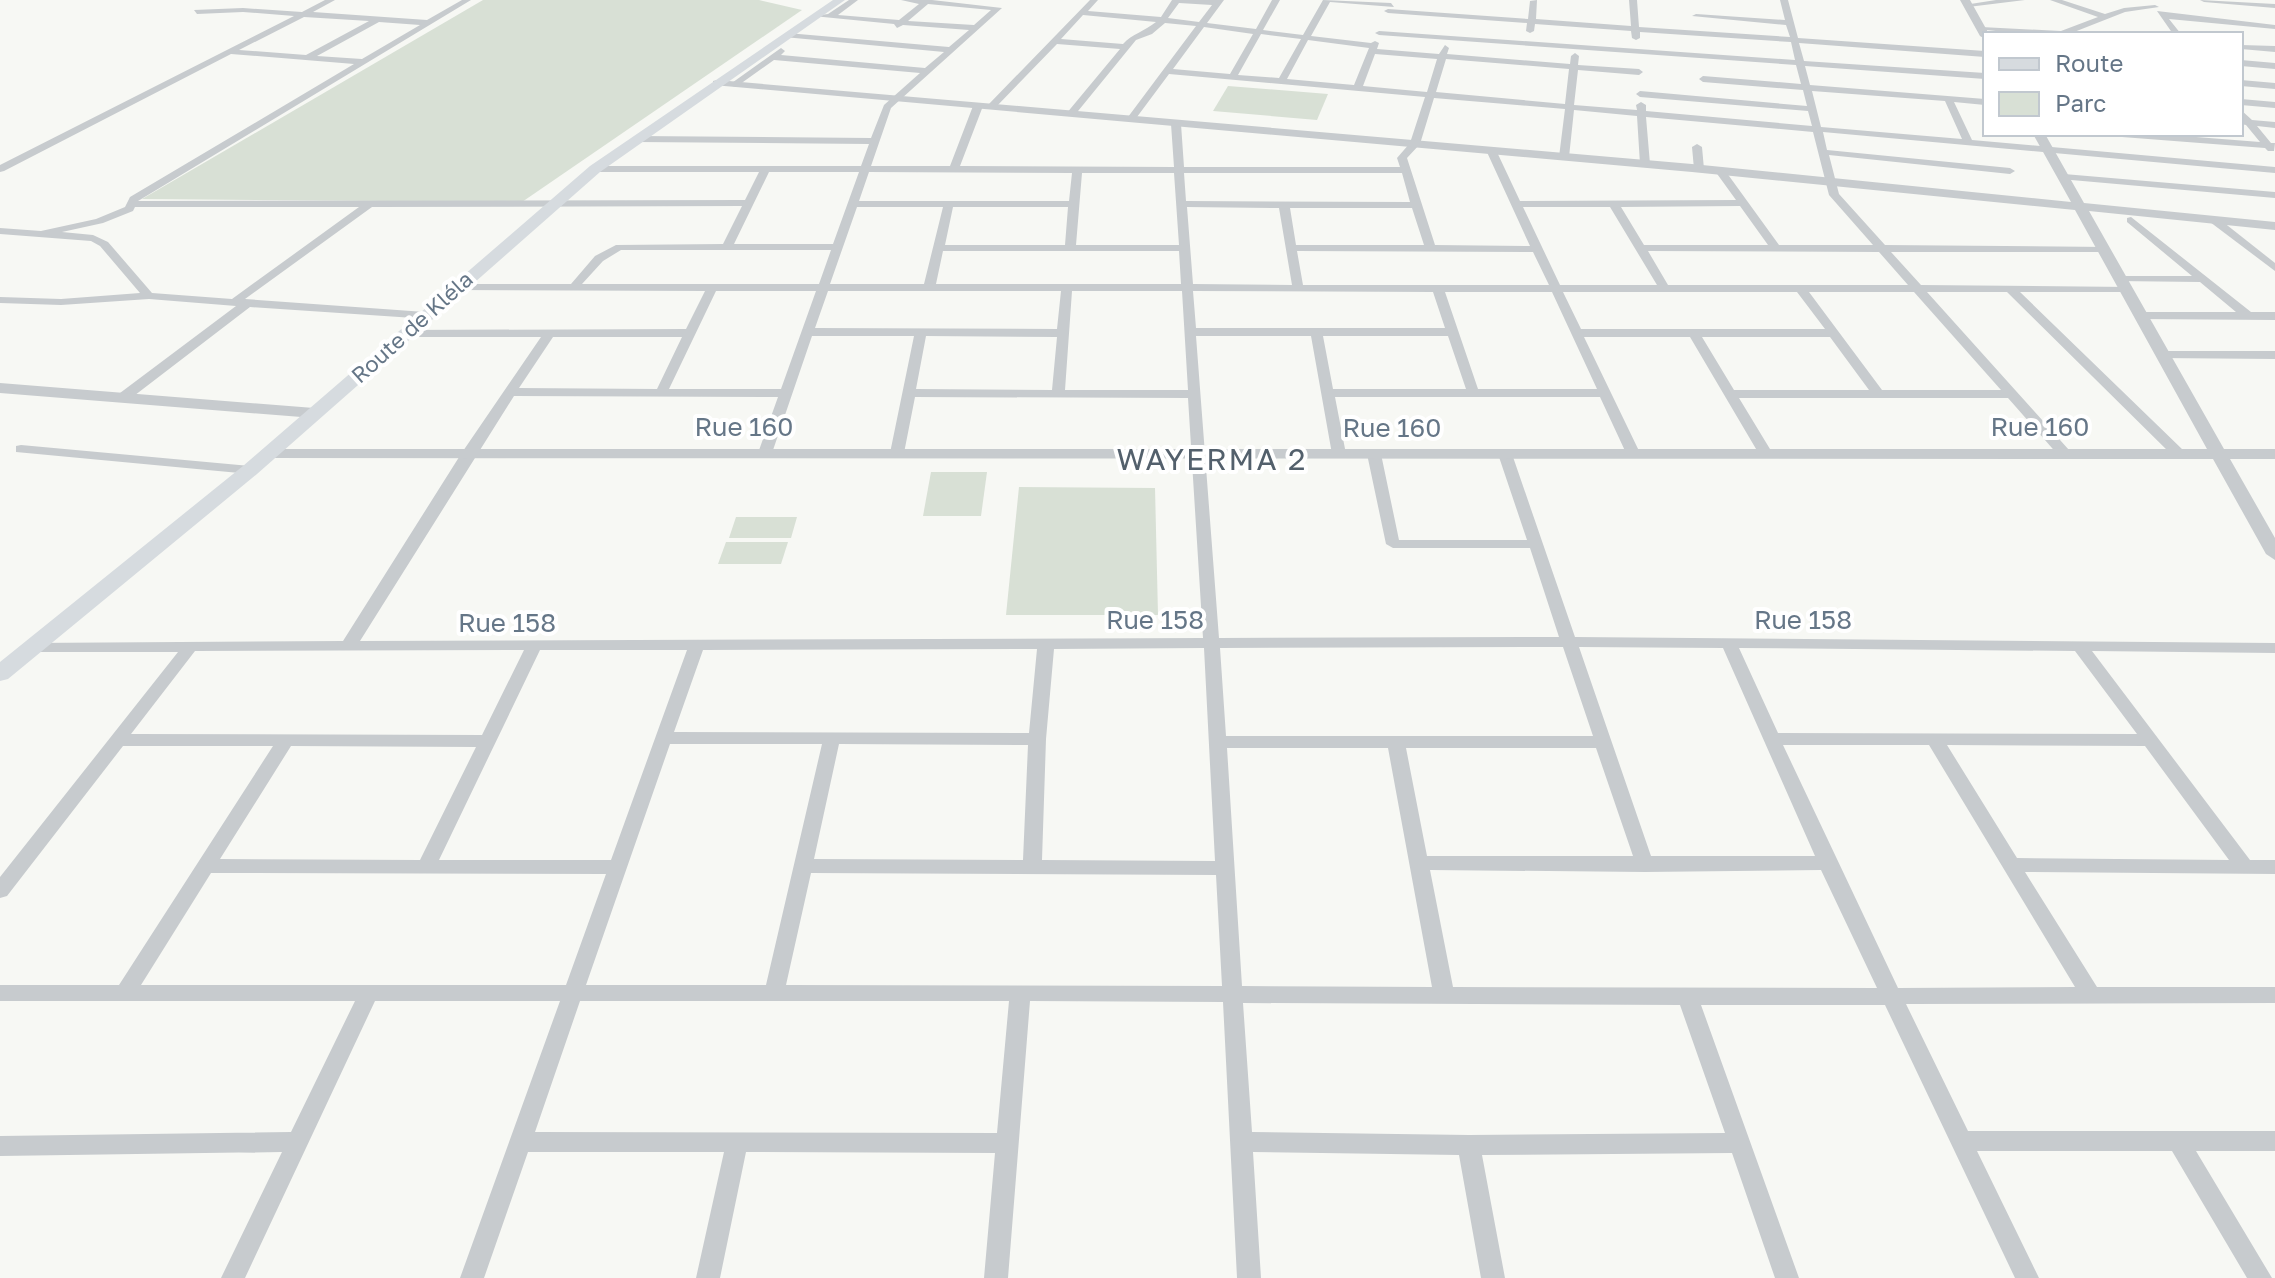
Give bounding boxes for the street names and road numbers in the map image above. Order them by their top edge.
street label: Route de Kléla [345,265,478,388]
street label: Rue 160 [695,411,793,442]
street label: Rue 160 [1991,411,2089,442]
street label: Rue 160 [1343,412,1441,443]
street label: Rue 158 [1106,604,1204,635]
street label: Rue 158 [1754,604,1852,635]
street label: Rue 158 [458,607,556,638]

